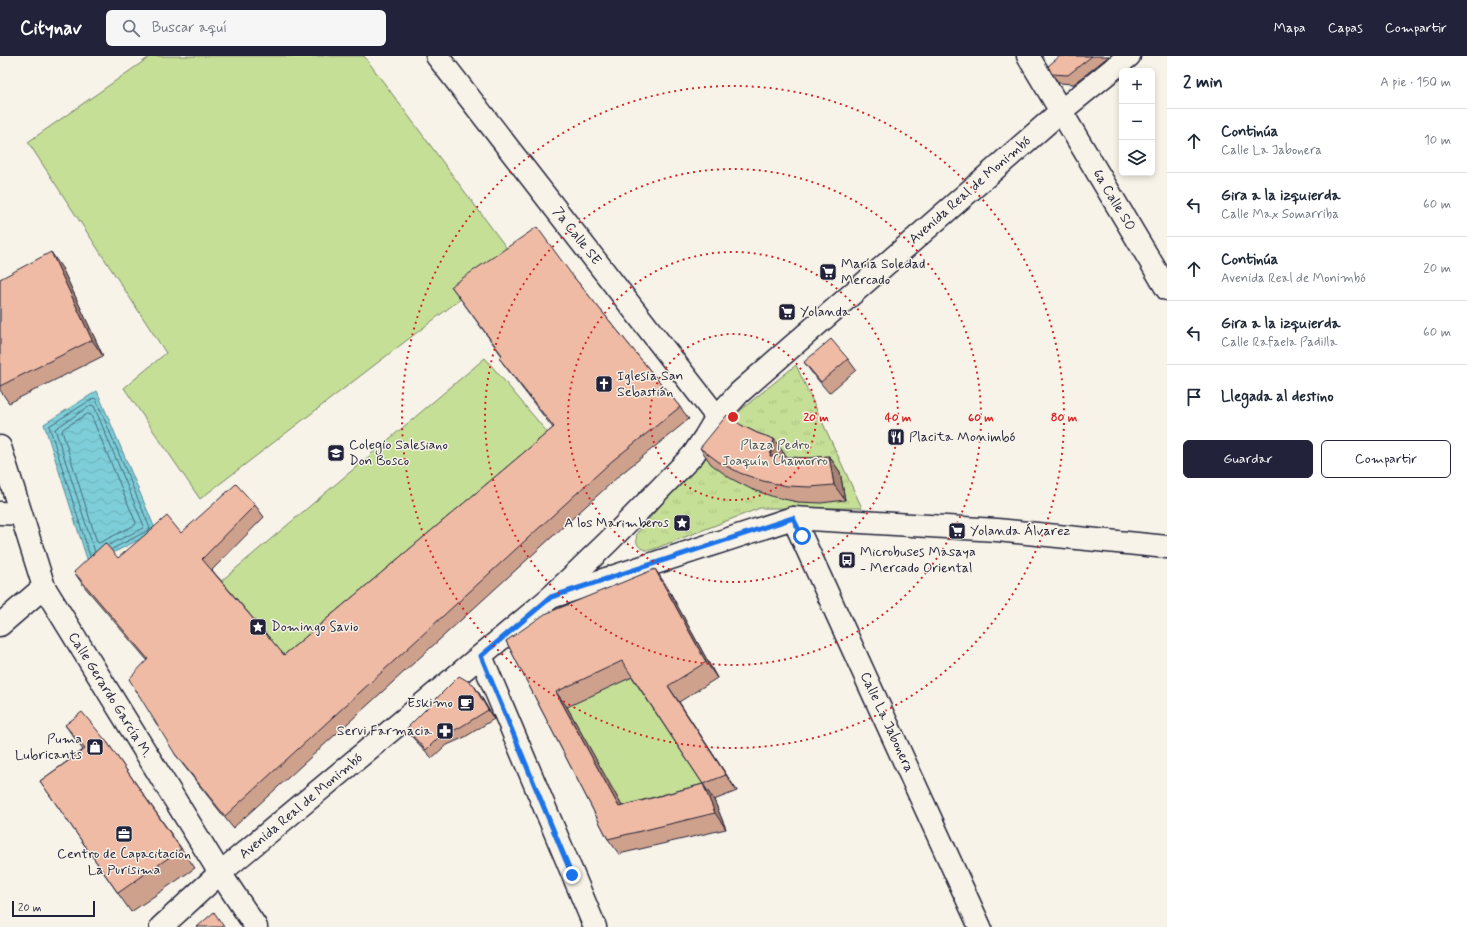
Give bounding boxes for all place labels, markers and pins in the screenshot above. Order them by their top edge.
place label: María Soledad Mercado [841,255,925,289]
supermarket icon: María Soledad Mercado [818,262,838,282]
supermarket icon: Yolanda [777,302,797,322]
place label: Yolanda [800,303,851,321]
place label: Iglesia San Sebastián [617,367,683,401]
church icon: Iglesia San Sebastián [594,374,614,394]
centre of rings [726,410,740,424]
restaurant icon: Placita Monimbó [886,427,906,447]
place label: Placita Monimbó [909,428,1016,446]
place label: Colegio Salesiano Don Bosco [349,436,448,470]
school or university icon: Colegio Salesiano Don Bosco [326,443,346,463]
place icon: A los Marimberos [672,513,692,533]
place label: A los Marimberos [564,514,669,532]
supermarket icon: Yolanda Álvarez [947,521,967,541]
place label: Yolanda Álvarez [970,522,1070,540]
place label: Microbuses Masaya - Mercado Oriental [860,543,976,577]
bus stop icon: Microbuses Masaya - Mercado Oriental [837,550,857,570]
place icon: Domingo Savio [248,617,268,637]
place label: Domingo Savio [271,618,358,636]
cafe icon: Eskimo [456,693,476,713]
place label: Eskimo [407,694,453,712]
pharmacy icon: Servi Farmacia [435,721,455,741]
place label: Servi Farmacia [337,722,433,740]
place label: Puma Lubricants [15,730,82,764]
shop icon: Puma Lubricants [85,737,105,757]
office icon: Centro de Capacitacion La Purisima [114,824,134,844]
place label: Centro de Capacitacion La Purisima [57,845,191,879]

